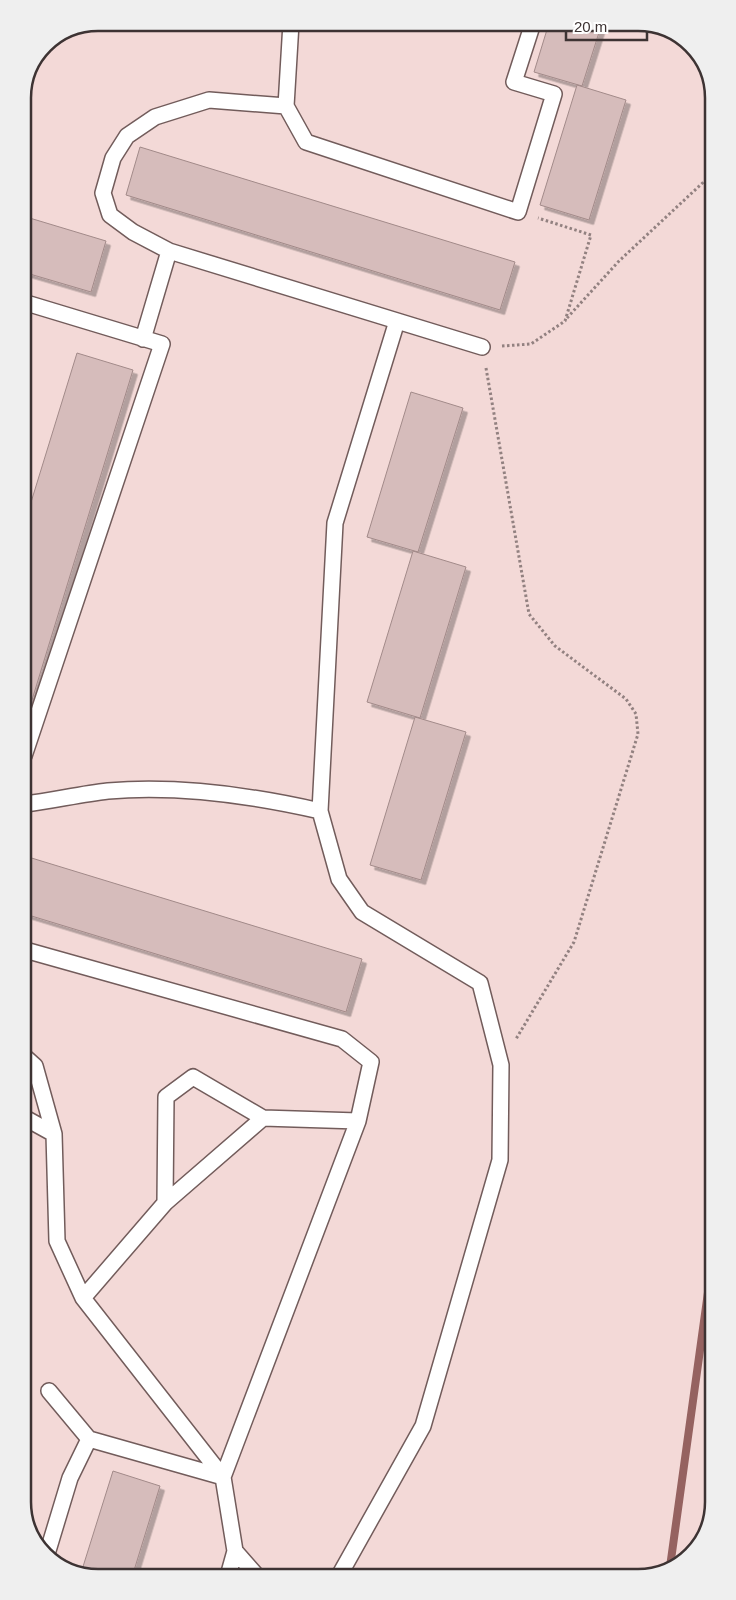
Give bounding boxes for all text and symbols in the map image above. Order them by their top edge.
scale bar [566,10,647,42]
text: 20 m [574,18,607,35]

